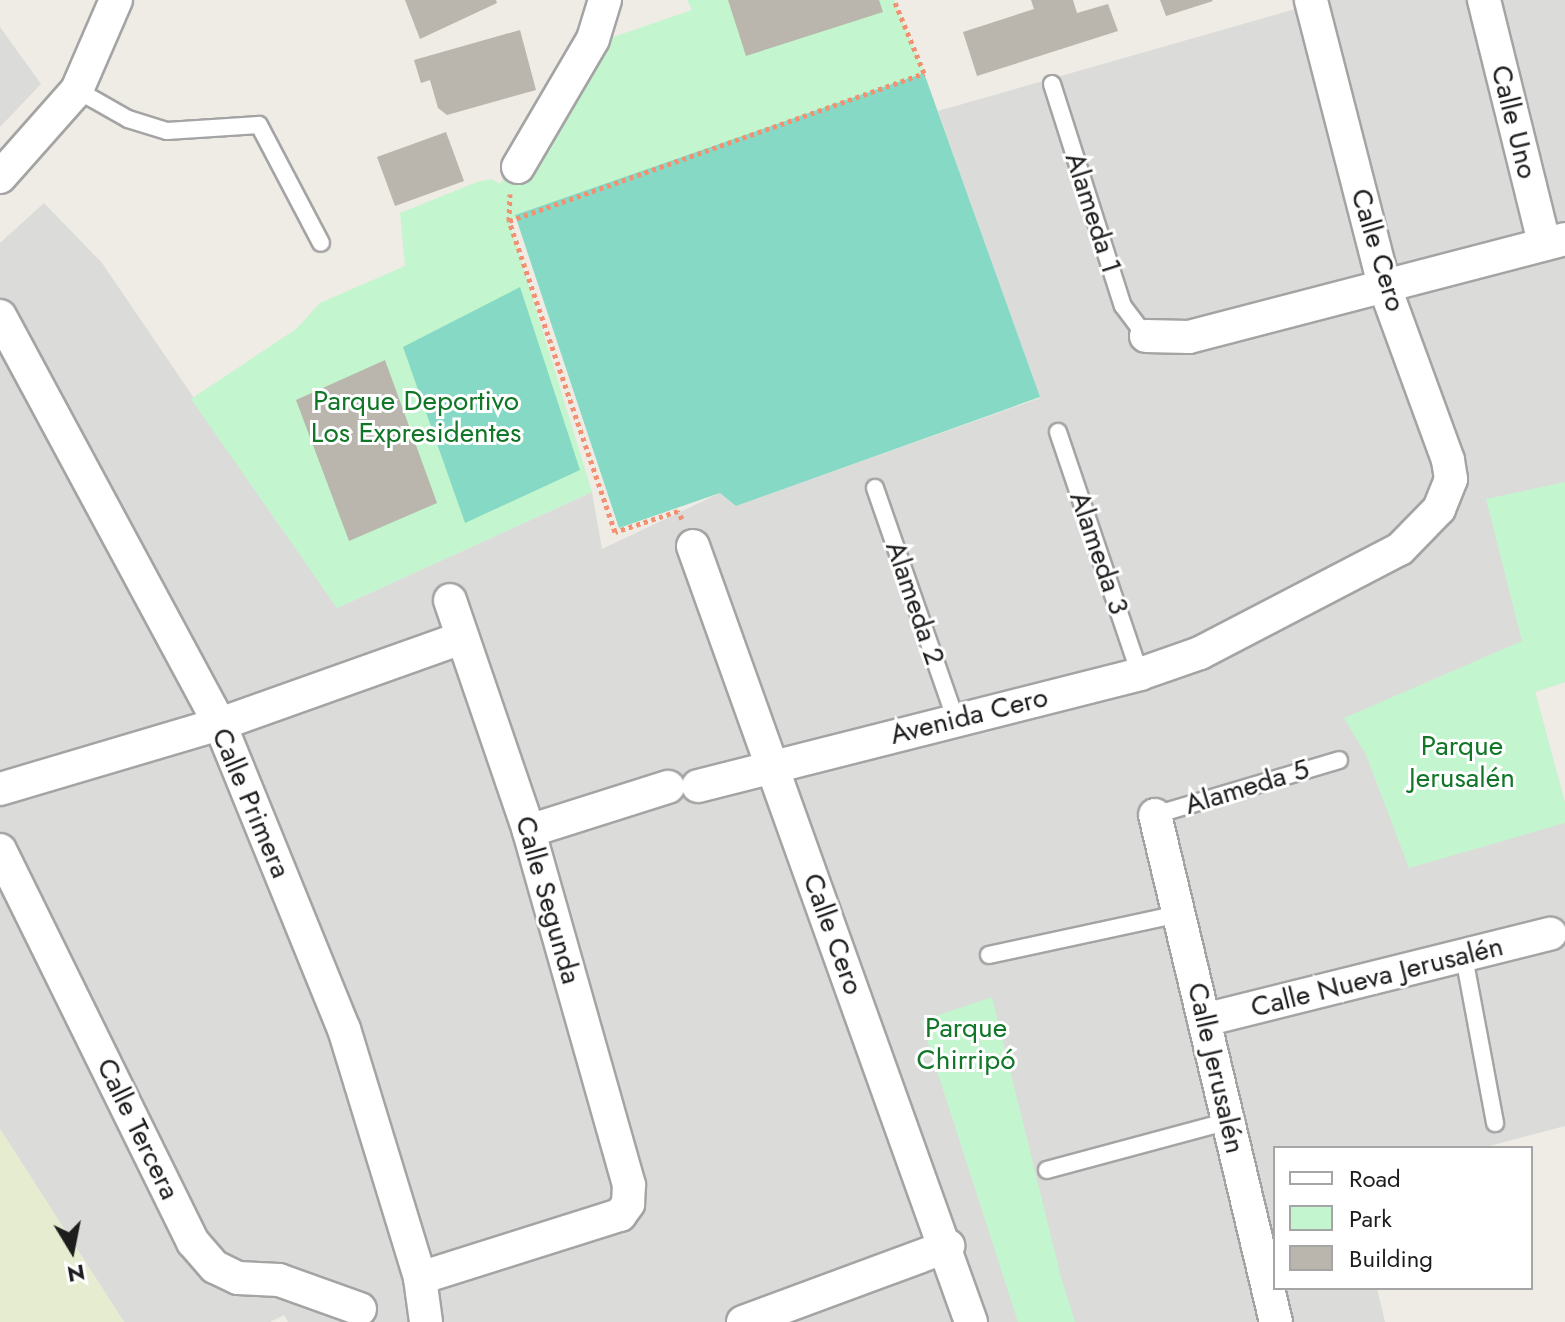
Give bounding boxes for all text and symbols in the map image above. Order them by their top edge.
street label: Calle Uno [1484,62,1544,182]
street label: Alameda 1 [1058,148,1128,278]
street label: Calle Cero [1343,185,1413,315]
park label: Parque Deportivo Los Expresidentes [311,384,521,450]
street label: Alameda 3 [1062,487,1136,619]
street label: Alameda 2 [878,537,952,669]
street label: Avenida Cero [887,680,1051,752]
street label: Calle Primera [204,723,298,883]
park label: Parque Jerusalén [1409,729,1515,795]
street label: Alameda 5 [1181,752,1313,822]
street label: Calle Segunda [508,812,588,988]
street label: Calle Cero [796,869,870,999]
street label: Calle Nueva Jerusalén [1247,929,1507,1025]
street label: Calle Jerusalén [1180,979,1252,1157]
park label: Parque Chirripó [917,1011,1015,1077]
street label: Calle Tercera [89,1053,187,1205]
legend [1273,1146,1533,1290]
text: Road [1349,1161,1401,1196]
text: Park [1349,1201,1392,1236]
north arrow [32,1210,112,1290]
text: Building [1349,1241,1433,1276]
text: N [65,1256,88,1291]

